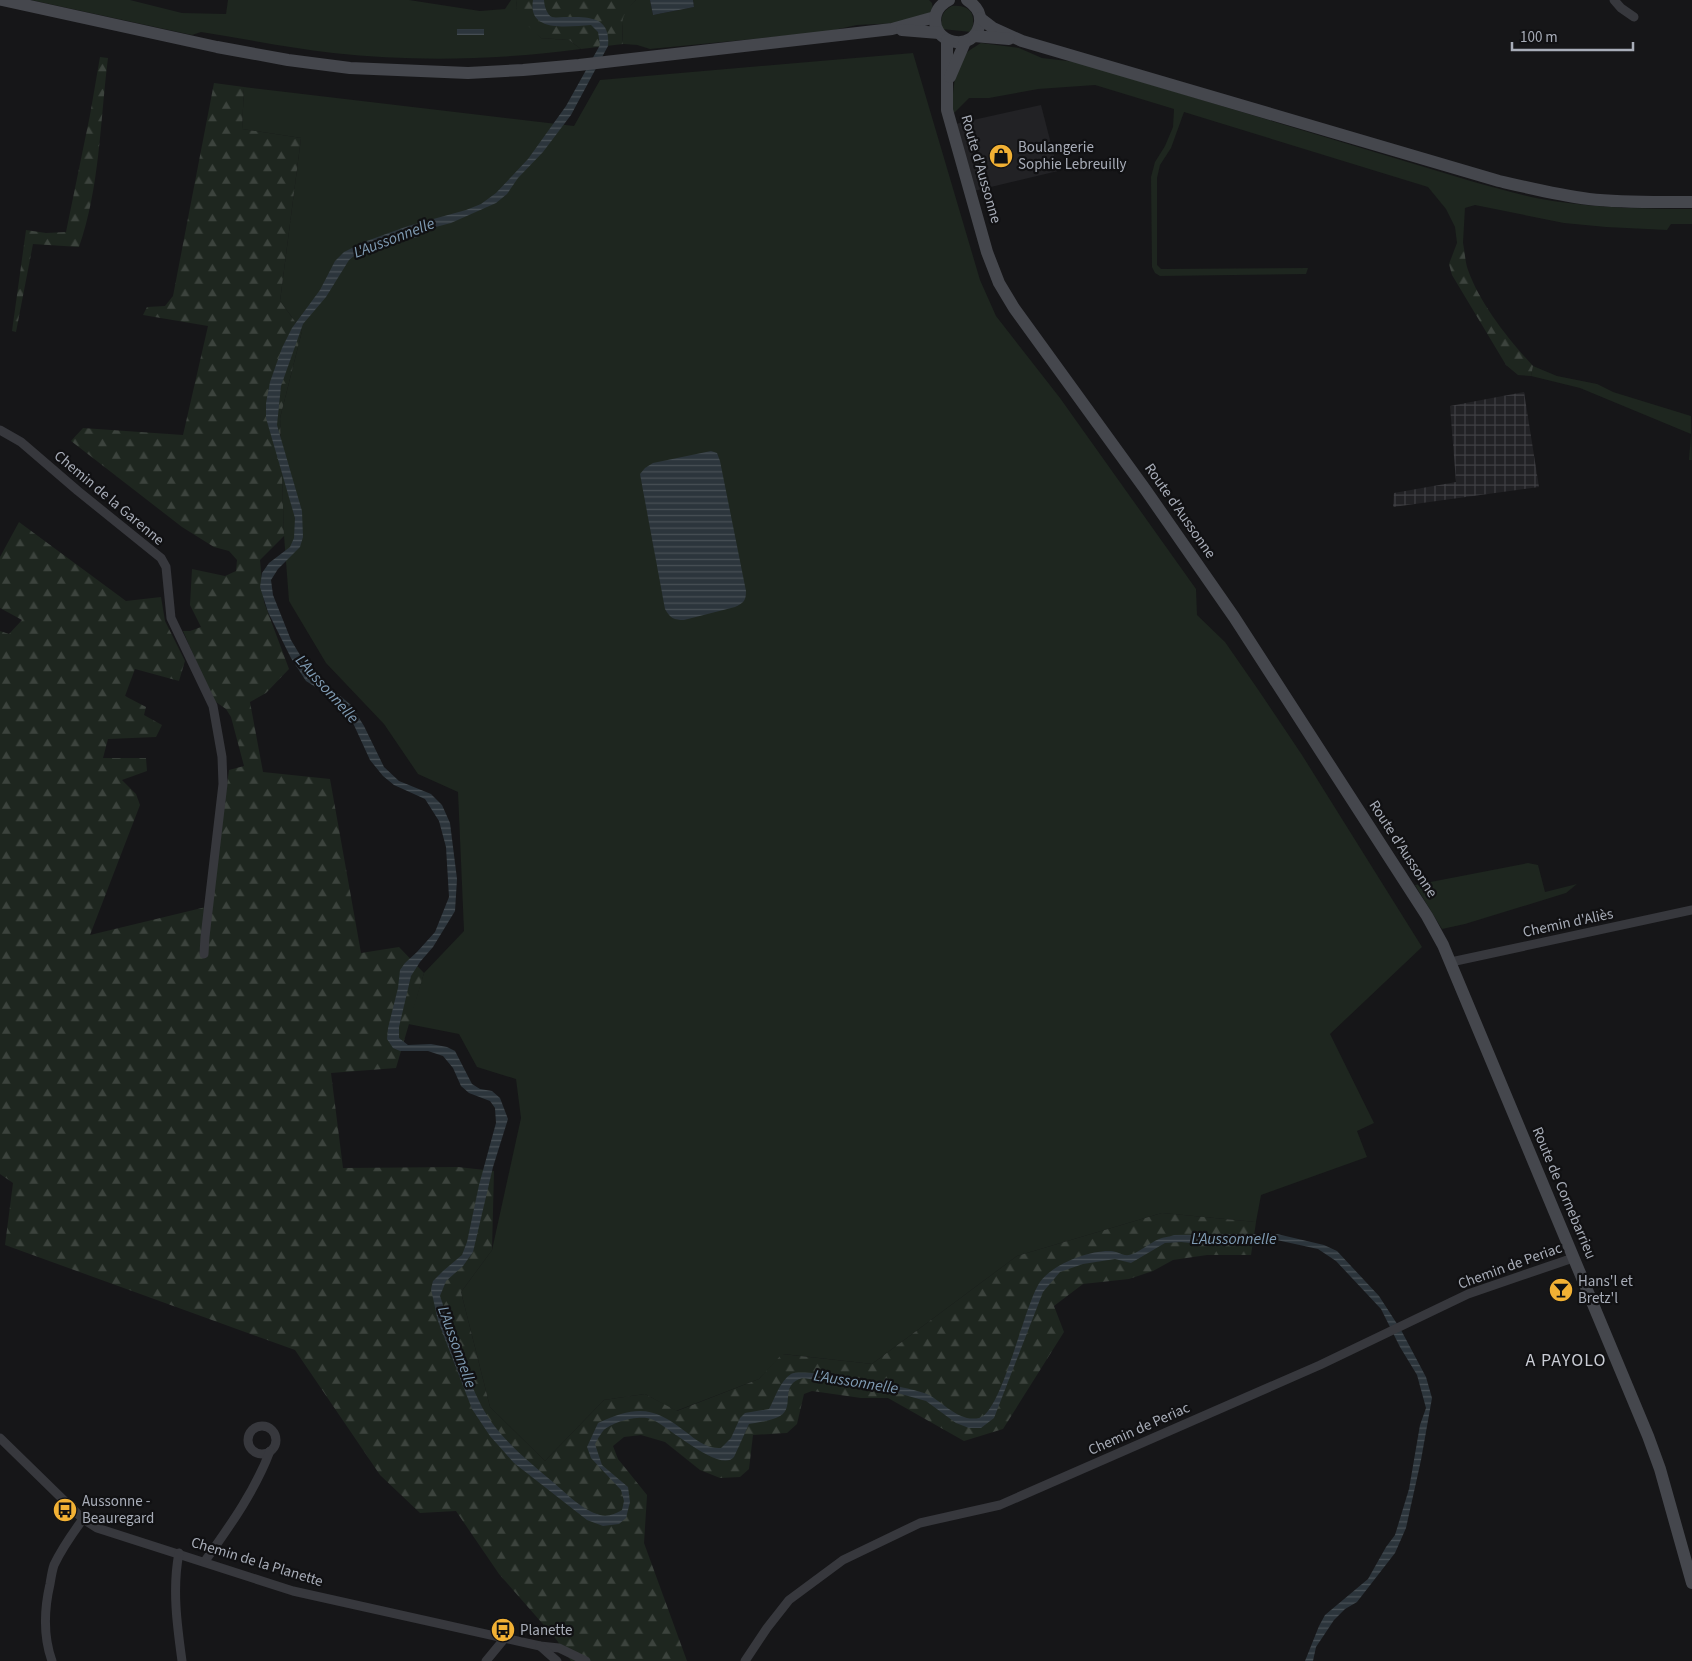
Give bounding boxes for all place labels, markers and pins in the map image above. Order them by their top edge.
place label: Boulangerie Sophie Lebreuilly [1018,137,1127,175]
shop icon: Boulangerie Sophie Lebreuilly [988,143,1014,169]
place label: Hans'l et Bretz'l [1578,1271,1633,1309]
bar icon: Hans'l et Bretz'l [1548,1277,1574,1303]
place label: Aussonne - Beauregard [82,1491,154,1529]
bus stop icon: Aussonne - Beauregard [52,1497,78,1523]
bus stop icon: Planette [490,1617,516,1643]
place label: Planette [520,1620,572,1641]

